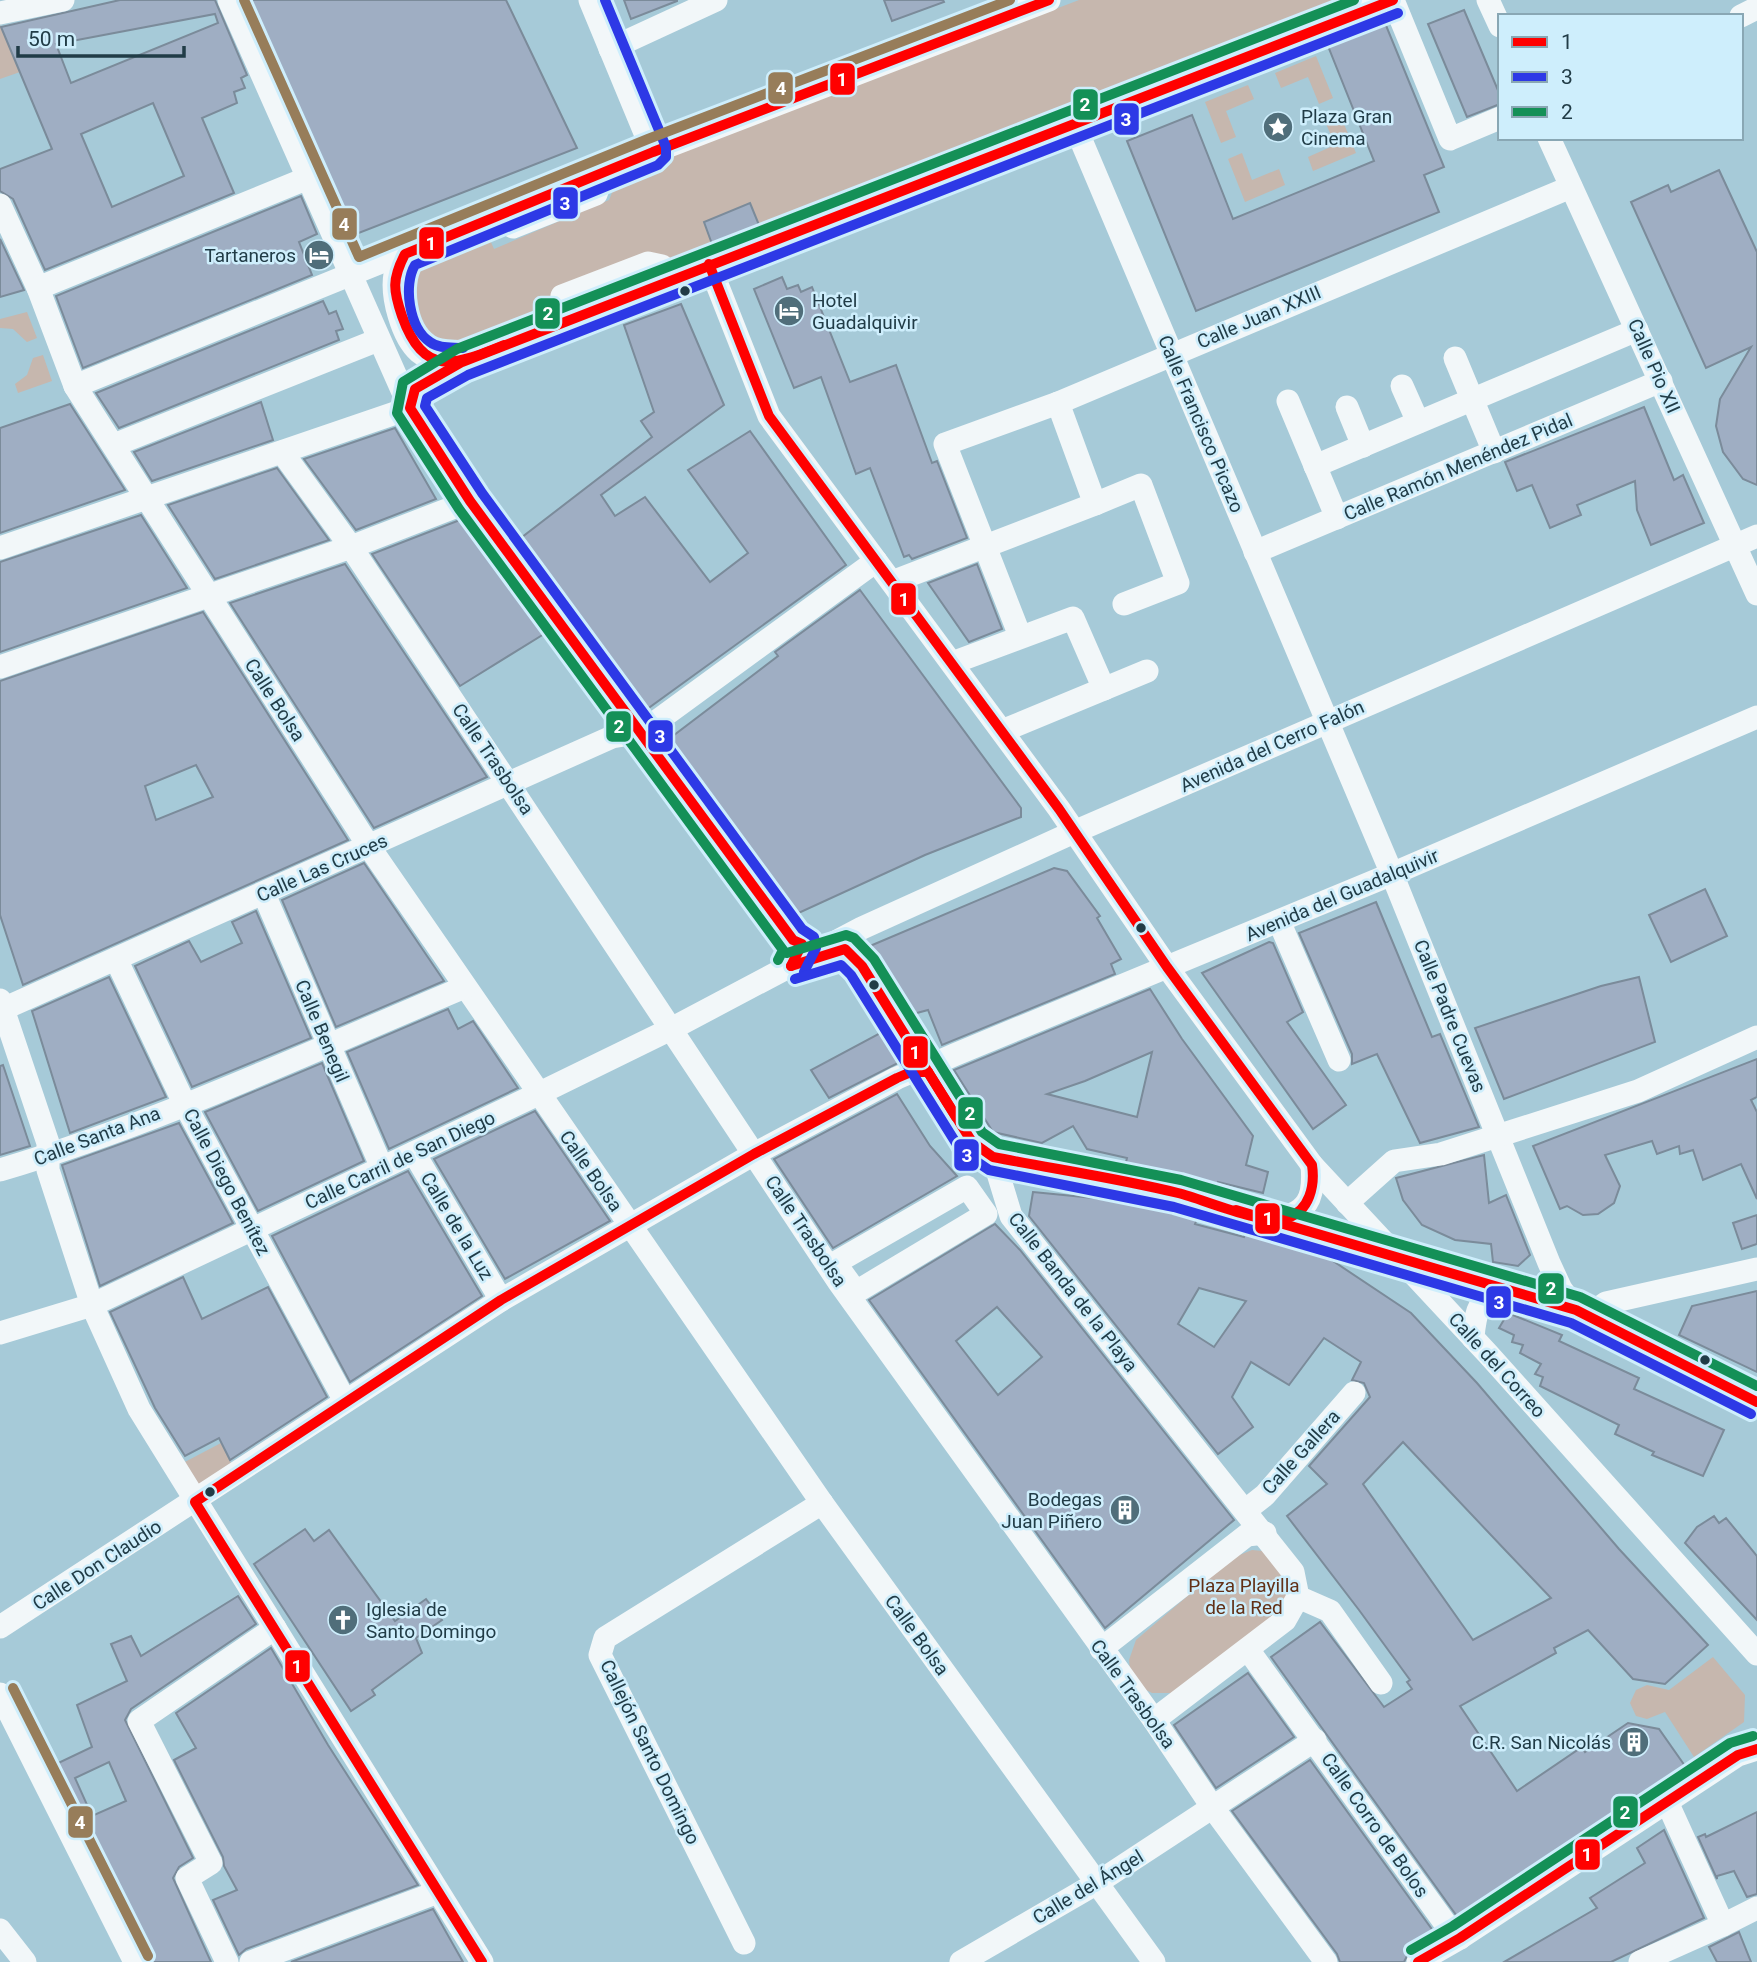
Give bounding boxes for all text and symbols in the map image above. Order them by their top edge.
scale bar [18,14,184,58]
legend [1498,14,1743,140]
text: 50 m [28,27,75,51]
text: 1 [1561,30,1573,54]
line badge: 1 [829,62,856,96]
text: 3 [1561,65,1573,89]
text: 1 [837,68,847,91]
line badge: 4 [767,71,794,105]
text: 4 [776,77,787,100]
line badge: 2 [1072,88,1099,121]
text: 2 [1080,93,1091,116]
text: 2 [1561,100,1573,124]
line badge: 3 [1113,102,1140,136]
place label: Plaza Gran Cinema [1301,105,1392,150]
text: 3 [1121,108,1131,131]
place icon: Plaza Gran Cinema [1261,110,1295,144]
line badge: 3 [552,186,579,220]
text: 3 [560,192,570,215]
line badge: 4 [331,207,358,241]
text: 4 [339,213,350,236]
line badge: 1 [418,226,445,260]
text: 1 [426,232,436,255]
hotel icon: Tartaneros [302,238,336,272]
place label: Tartaneros [204,244,296,267]
street label: Calle Juan XXIII [1193,281,1325,353]
unlabelled marker [678,284,692,298]
place label: Hotel Guadalquivir [812,289,918,334]
hotel icon: Hotel Guadalquivir [772,294,806,328]
line badge: 2 [534,297,561,330]
text: 2 [543,302,554,325]
street label: Calle Pio XII [1623,315,1685,417]
street label: Calle Francisco Picazo [1153,332,1249,516]
street label: Calle Ramón Menéndez Pidal [1340,408,1576,526]
line badge: 1 [890,582,917,616]
text: 1 [899,588,909,611]
street label: Calle Bolsa [240,654,310,746]
street label: Avenida del Cerro Falón [1176,695,1368,797]
street label: Calle Trasbolsa [447,699,539,819]
line badge: 2 [605,710,632,743]
text: 2 [614,715,625,738]
line badge: 3 [647,719,674,753]
text: 3 [655,725,665,748]
street label: Calle Las Cruces [253,829,391,907]
street label: Avenida del Guadalquivir [1242,844,1443,946]
unlabelled marker [1134,921,1148,935]
street label: Calle Padre Cuevas [1409,936,1491,1096]
street label: Calle Benegil [290,976,354,1086]
unlabelled marker [867,978,881,992]
line badge: 1 [902,1035,929,1069]
text: 1 [910,1041,920,1064]
line badge: 2 [957,1096,984,1130]
street label: Calle Santa Ana [31,1101,163,1171]
text: 2 [965,1102,976,1125]
street label: Calle Diego Benítez [179,1105,275,1259]
street label: Calle Carril de San Diego [301,1106,499,1214]
street label: Calle Bolsa [555,1126,627,1216]
line badge: 3 [953,1138,980,1172]
text: 3 [962,1144,972,1167]
street label: Calle de la Luz [416,1168,498,1284]
street label: Calle Trasbolsa [760,1171,852,1291]
line badge: 1 [1254,1202,1281,1235]
text: 1 [1263,1207,1273,1230]
street label: Calle Banda de la Playa [1004,1208,1142,1376]
line badge: 2 [1537,1272,1565,1305]
text: 2 [1546,1277,1557,1300]
line badge: 3 [1485,1285,1512,1319]
text: 3 [1494,1291,1504,1314]
street label: Calle del Correo [1444,1308,1550,1422]
unlabelled marker [1698,1353,1712,1367]
street label: Calle Gallera [1257,1405,1345,1499]
unlabelled marker [203,1485,217,1499]
place label: Bodegas Juan Piñero [1001,1488,1102,1533]
building icon: Bodegas Juan Piñero [1108,1493,1142,1527]
street label: Calle Don Claudio [28,1515,166,1615]
park label: Plaza Playilla de la Red [1188,1574,1300,1619]
street label: Calle Bolsa [880,1590,954,1680]
place label: Iglesia de Santo Domingo [366,1598,496,1643]
church icon: Iglesia de Santo Domingo [326,1603,360,1637]
street label: Calle Trasbolsa [1086,1635,1180,1753]
line badge: 1 [284,1649,311,1683]
text: 1 [292,1655,302,1678]
street label: Callejón Santo Domingo [595,1656,705,1848]
building icon: C.R. San Nicolás [1617,1725,1651,1759]
place label: C.R. San Nicolás [1472,1731,1611,1754]
street label: Calle Corro de Bolos [1316,1748,1434,1902]
line badge: 2 [1612,1795,1639,1829]
text: 2 [1620,1801,1631,1824]
line badge: 4 [67,1805,94,1839]
text: 4 [75,1811,86,1834]
line badge: 1 [1574,1838,1601,1871]
text: 1 [1582,1843,1592,1866]
street label: Calle del Ángel [1028,1845,1148,1929]

